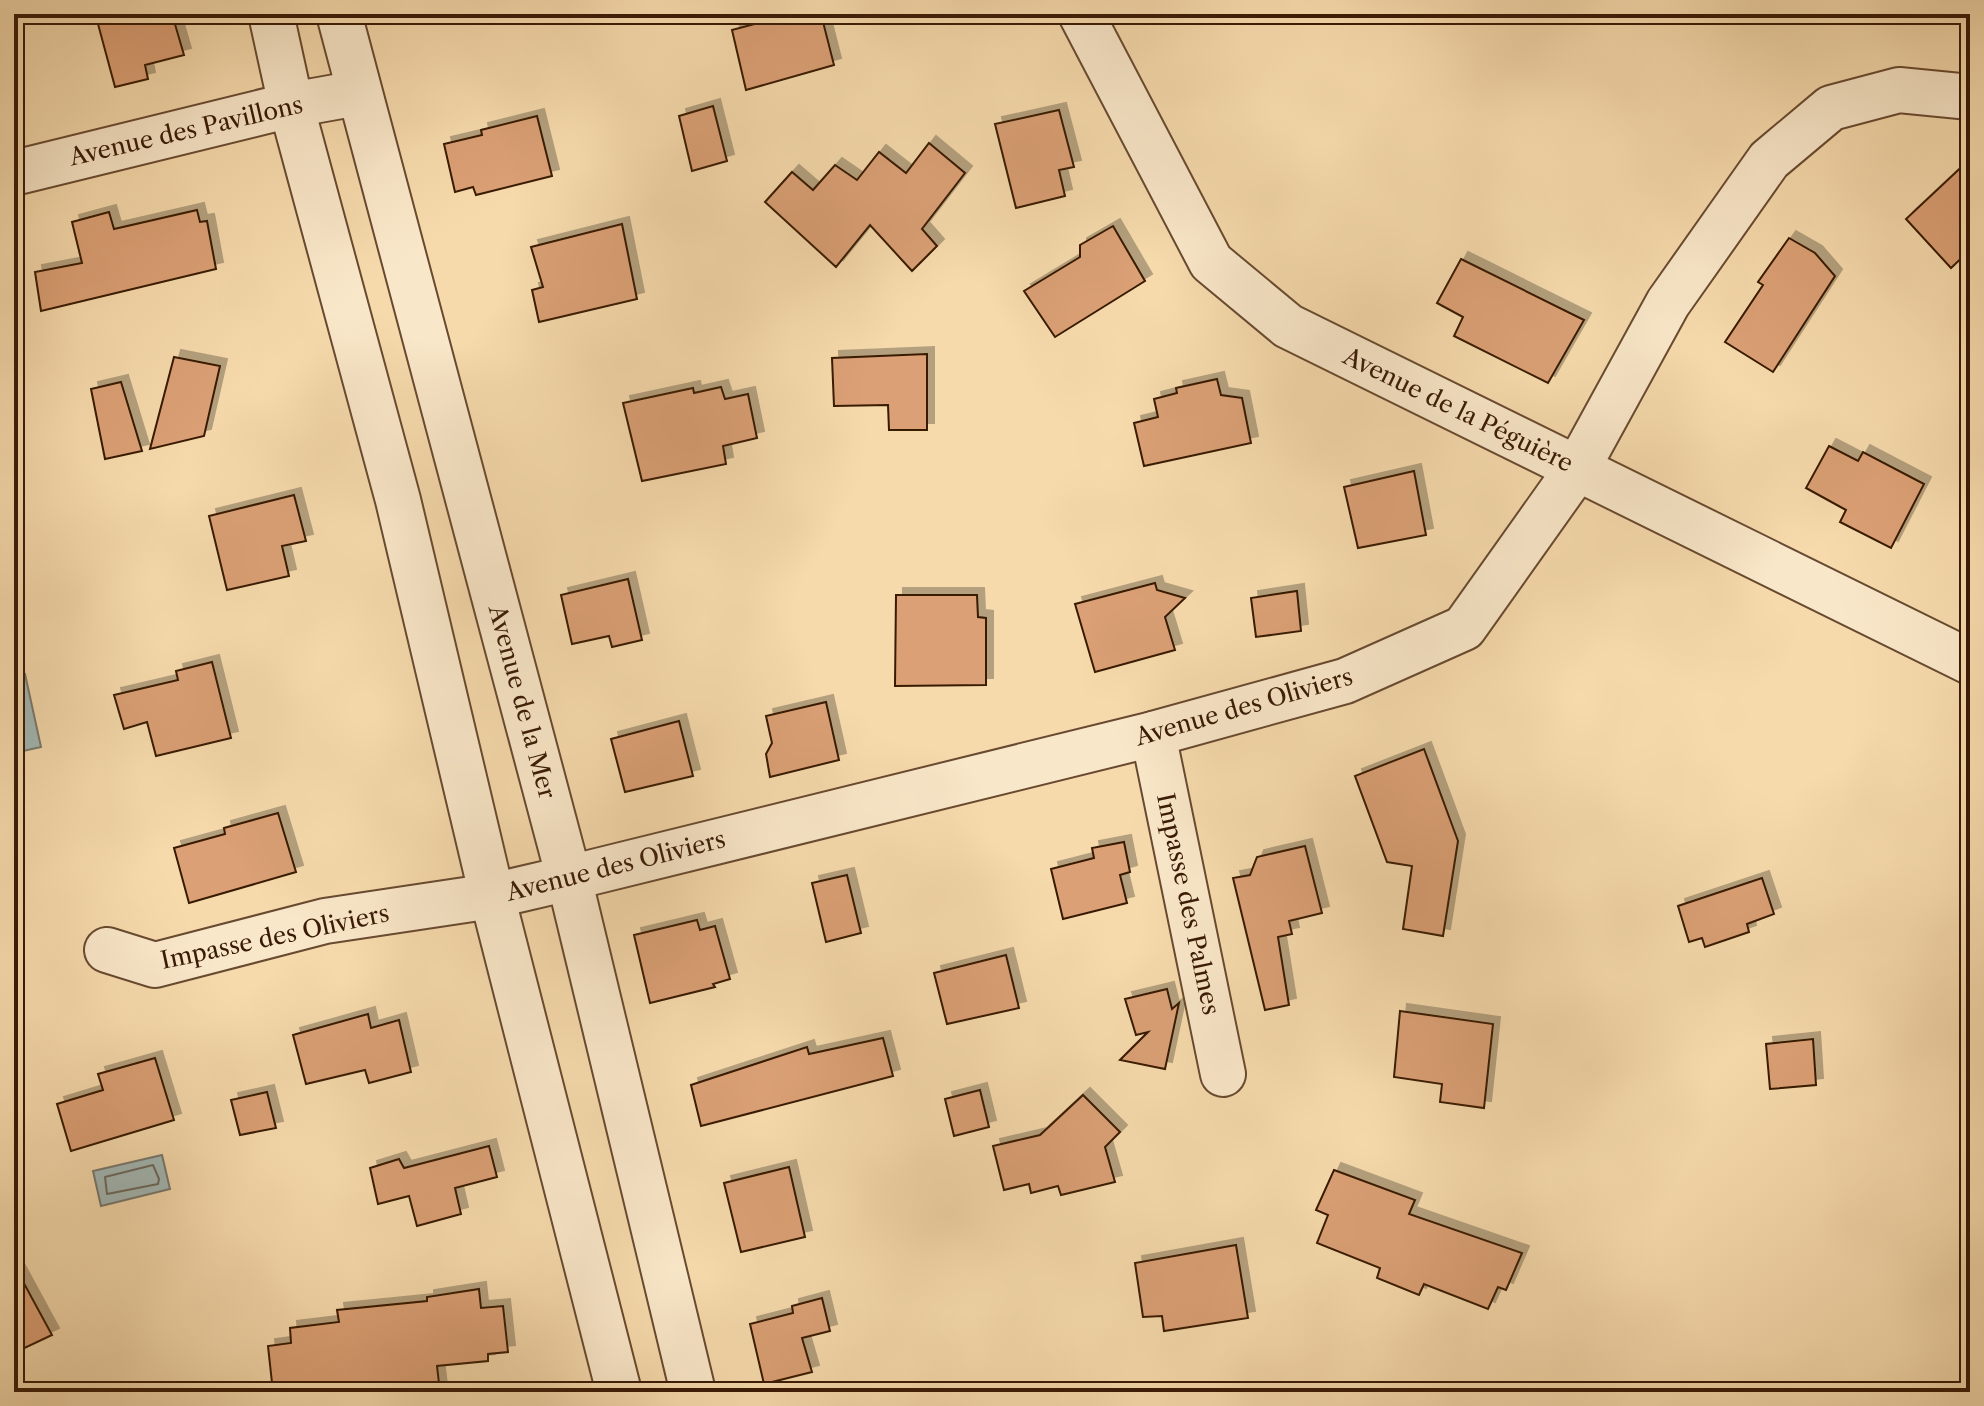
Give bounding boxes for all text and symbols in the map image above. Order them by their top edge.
street label: Avenue des Pavillons [65,90,306,172]
street label: Avenue de la Péguière [1338,341,1578,478]
street label: Avenue de la Mer [482,601,562,802]
street label: Avenue des Oliviers [1131,662,1356,752]
street label: Impasse des Palmes [1151,790,1226,1017]
street label: Avenue des Oliviers [502,824,728,907]
street label: Impasse des Oliviers [158,898,392,975]

